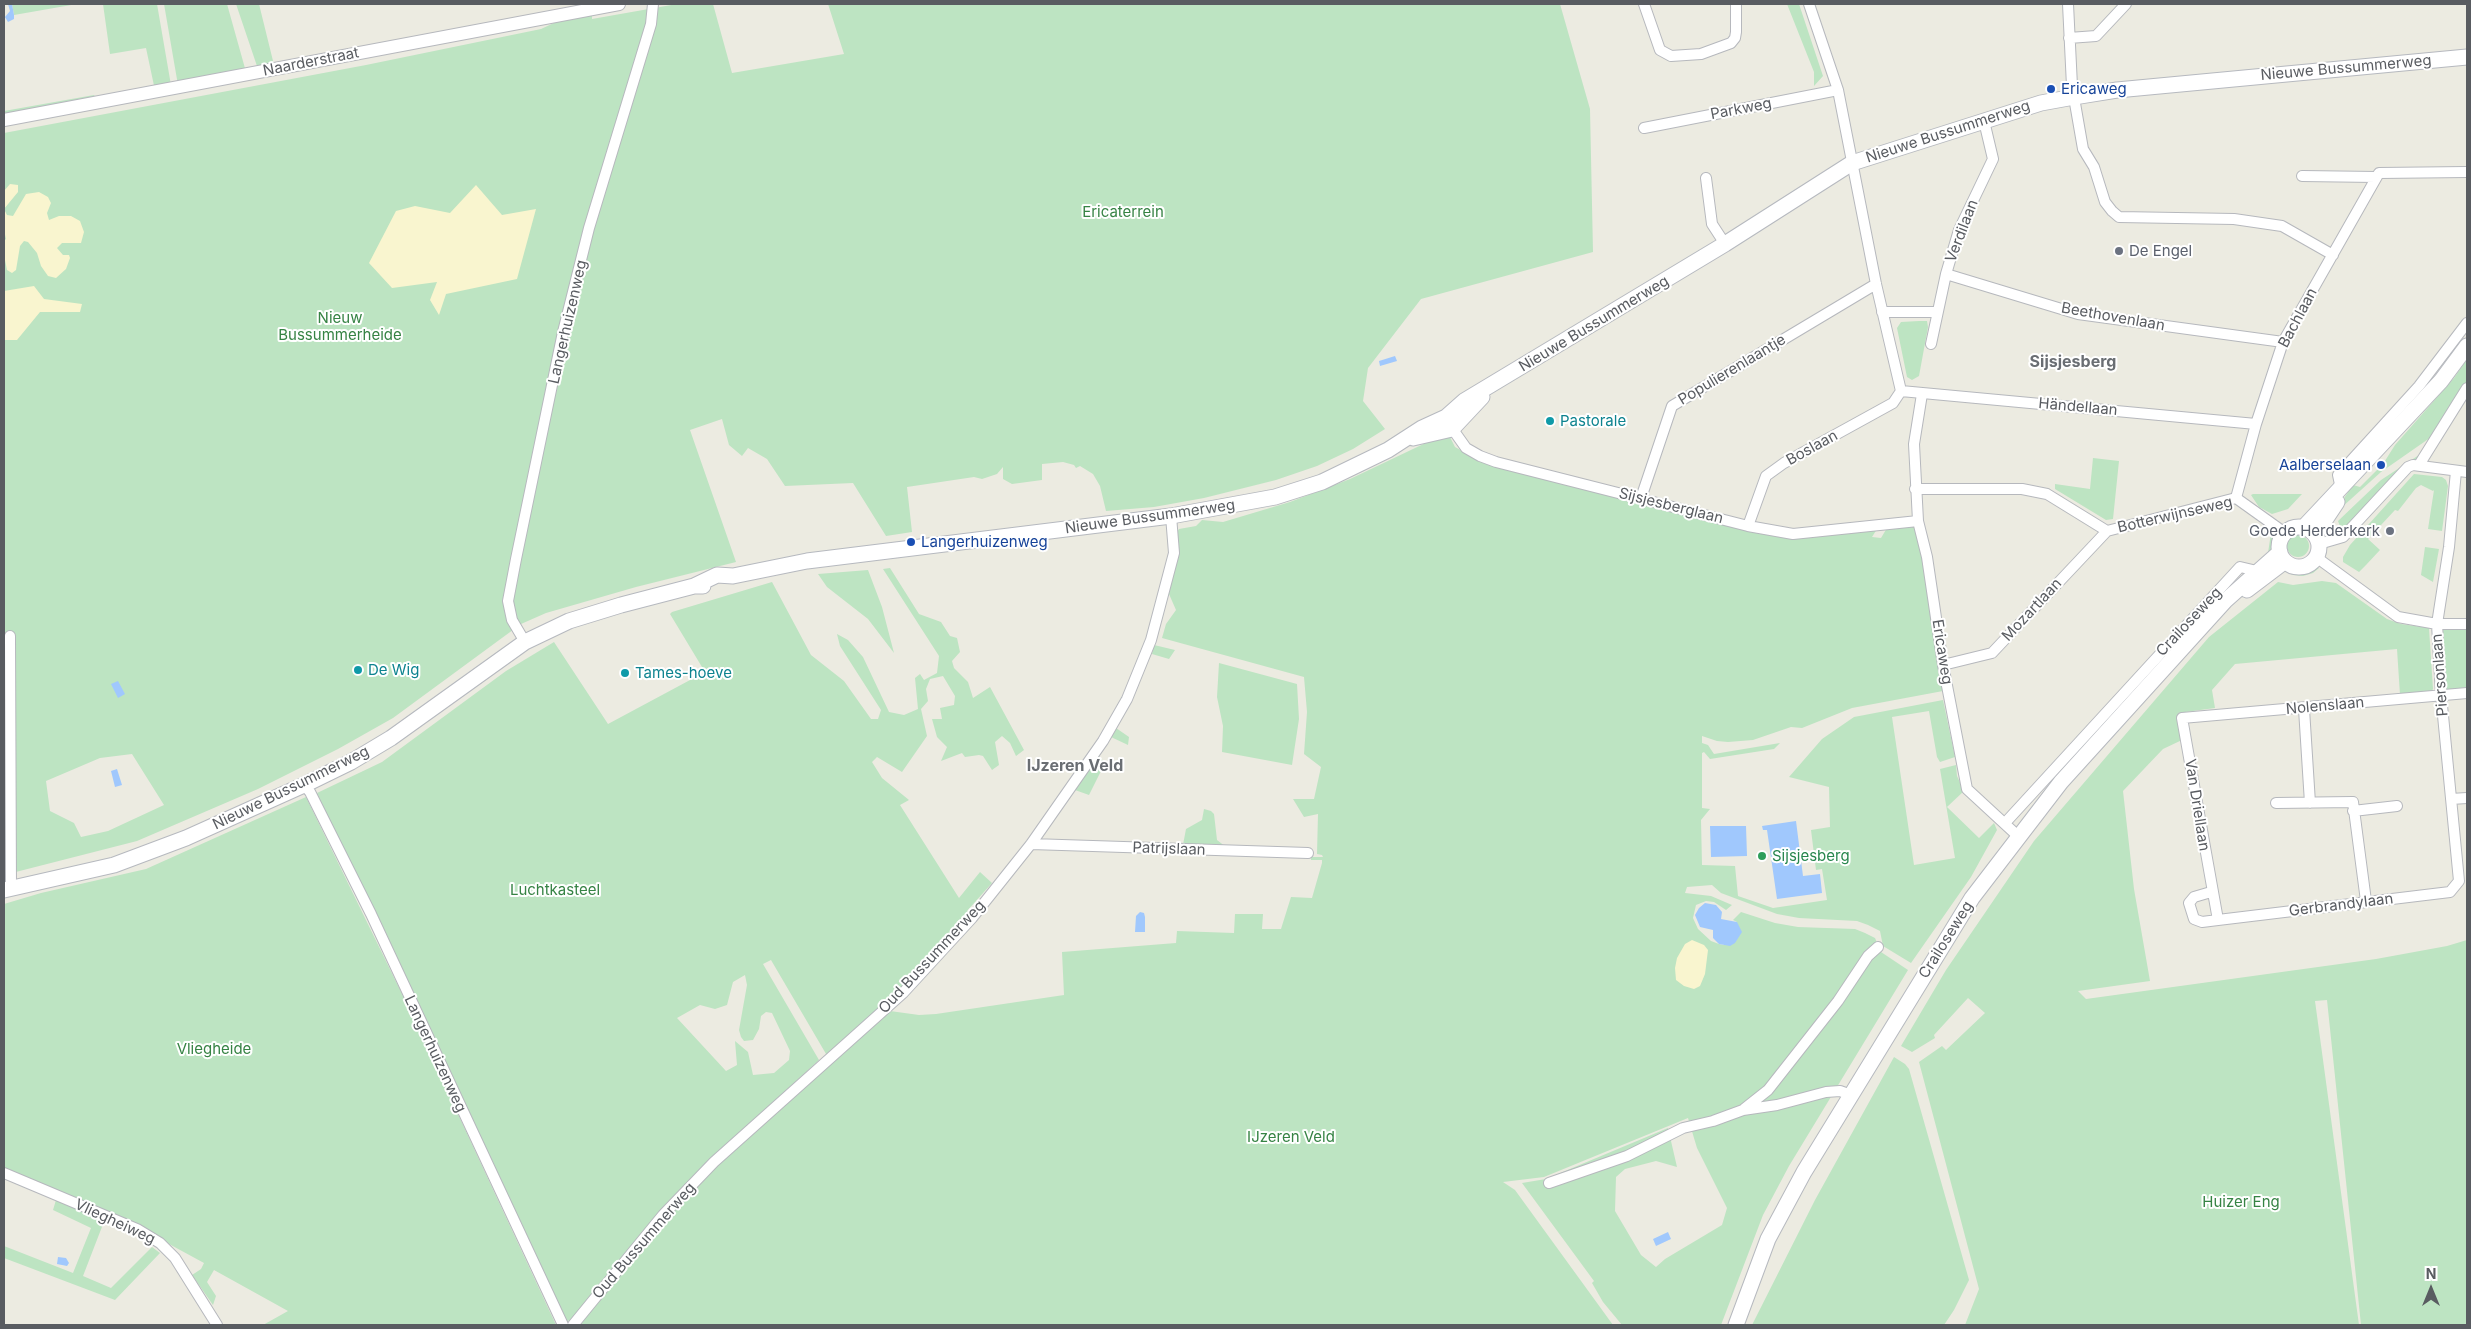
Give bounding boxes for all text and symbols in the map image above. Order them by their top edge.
street label: Naarderstraat [262,44,360,80]
street label: Nieuwe Bussummerweg [2260,52,2432,84]
place label: Ericaweg [2061,80,2127,98]
marker: Ericaweg [2045,83,2057,95]
street label: Parkweg [1709,94,1773,124]
street label: Nieuwe Bussummerweg [1864,97,2032,167]
street label: Verdilaan [1942,197,1982,265]
park label: Ericaterrein [1082,203,1164,221]
place label: De Engel [2129,242,2192,260]
marker: De Engel [2113,245,2125,257]
street label: Langerhuizenweg [545,258,591,386]
street label: Nieuwe Bussummerweg [1516,272,1672,376]
street label: Bachlaan [2275,285,2321,351]
street label: Beethovenlaan [2060,299,2166,335]
park label: Nieuw Bussummerheide [278,309,402,344]
street label: Populierenlaantje [1675,331,1789,409]
district label: Sijsjesberg [2030,352,2116,372]
street label: Händellaan [2038,395,2118,419]
place label: Pastorale [1560,412,1626,430]
marker: Pastorale [1544,415,1556,427]
street label: Boslaan [1783,427,1841,469]
place label: Aalberselaan [2279,456,2371,474]
marker: Aalberselaan [2375,459,2387,471]
street label: Sijsjesberglaan [1617,484,1725,528]
street label: Botterwijnseweg [2116,493,2234,537]
street label: Nieuwe Bussummerweg [1064,496,1236,538]
place label: Goede Herderkerk [2249,522,2380,540]
marker: Goede Herderkerk [2384,525,2396,537]
place label: Langerhuizenweg [921,533,1048,551]
marker: Langerhuizenweg [905,536,917,548]
street label: Mozartlaan [1998,575,2066,645]
street label: Crailoseweg [2153,584,2225,660]
street label: Ericaweg [1928,618,1956,686]
street label: Piersonlaan [2428,633,2452,717]
place label: De Wig [368,661,419,679]
marker: De Wig [352,664,364,676]
place label: Tames-hoeve [635,664,732,682]
marker: Tames-hoeve [619,667,631,679]
street label: Nolenslaan [2285,694,2365,718]
street label: Nieuwe Bussummerweg [210,742,372,834]
district label: IJzeren Veld [1027,756,1123,776]
street label: Van Driellaan [2181,758,2213,852]
street label: Patrijslaan [1132,839,1206,859]
place label: Sijsjesberg [1772,847,1850,865]
marker: Sijsjesberg [1756,850,1768,862]
park label: Luchtkasteel [510,881,600,899]
street label: Gerbrandylaan [2288,890,2394,920]
street label: Oud Bussummerweg [875,897,989,1017]
street label: Crailoseweg [1915,898,1977,982]
street label: Langerhuizenweg [400,993,470,1115]
park label: Vliegheide [177,1040,251,1058]
park label: IJzeren Veld [1247,1128,1335,1146]
street label: Oud Bussummerweg [589,1179,699,1303]
park label: Huizer Eng [2202,1193,2280,1211]
street label: Vliegheiweg [72,1196,158,1248]
north arrow [2406,1264,2456,1314]
text: N [2426,1265,2436,1282]

